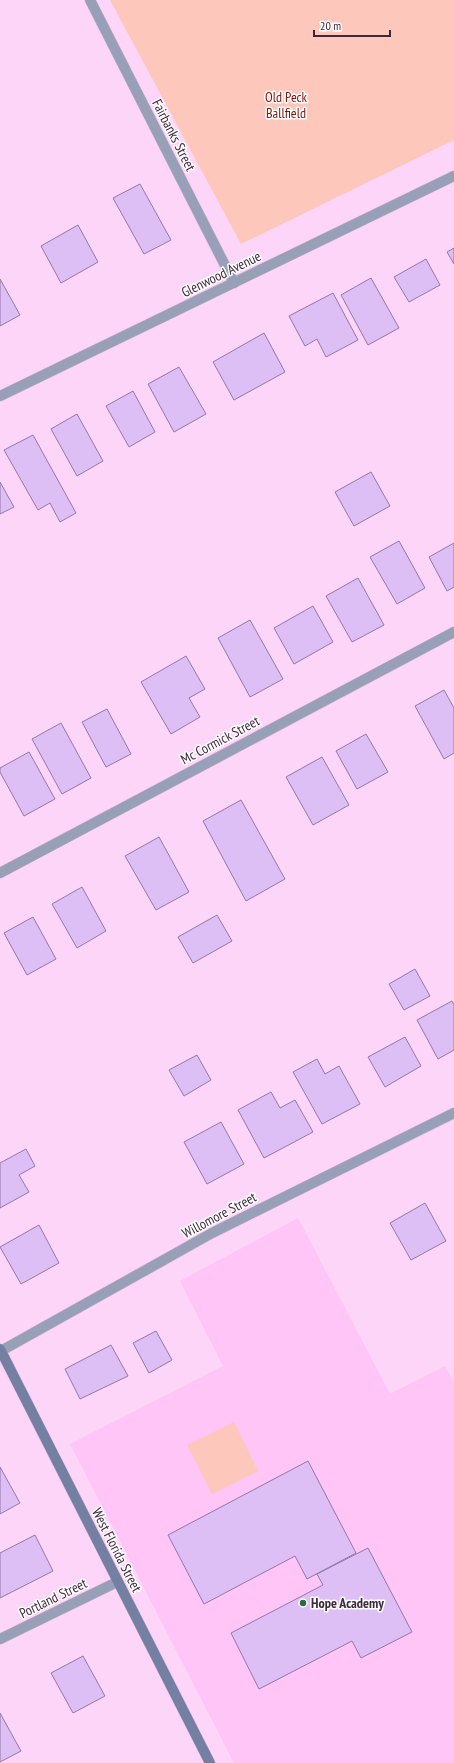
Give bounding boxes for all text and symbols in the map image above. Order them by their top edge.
scale bar [314,12,390,38]
text: 20 m [320,18,341,33]
park label: Old Peck Ballfield [265,88,308,122]
street label: Fairbanks Street [148,96,200,174]
street label: Glenwood Avenue [178,247,264,301]
street label: Mc Cormick Street [177,712,263,768]
street label: Willomore Street [179,1188,259,1242]
street label: West Florida Street [88,1505,146,1595]
street label: Portland Street [16,1574,90,1622]
place label: Hope Academy [311,1594,384,1612]
marker: Hope Academy [298,1598,308,1608]

